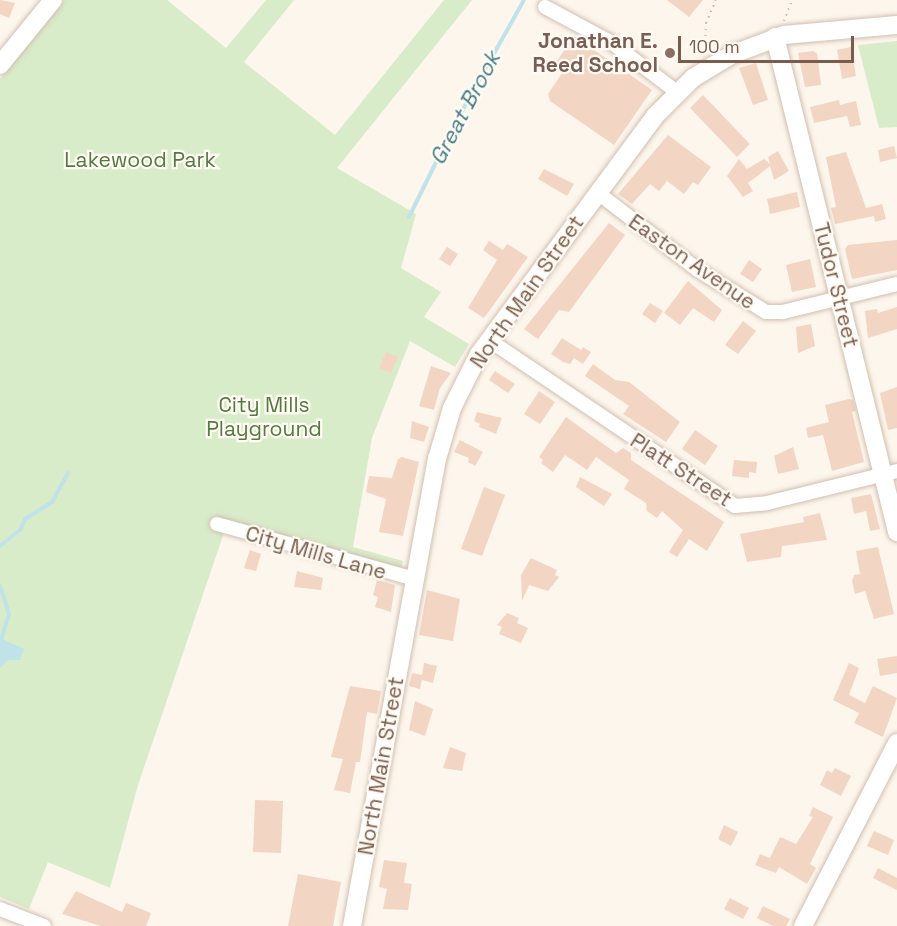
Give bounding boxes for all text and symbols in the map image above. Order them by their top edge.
scale bar [681,24,856,62]
place label: Jonathan E. Reed School [533,28,658,78]
text: 100 m [689,35,740,58]
marker: Jonathan E. Reed School [663,46,677,60]
water label: Great Brook [424,47,506,169]
park label: Lakewood Park [64,147,216,173]
street label: Easton Avenue [624,209,760,315]
street label: North Main Street [465,211,589,373]
street label: Tudor Street [808,220,864,350]
park label: City Mills Playground [206,392,322,442]
street label: Platt Street [626,428,736,512]
street label: City Mills Lane [243,521,389,585]
street label: North Main Street [353,675,409,857]

